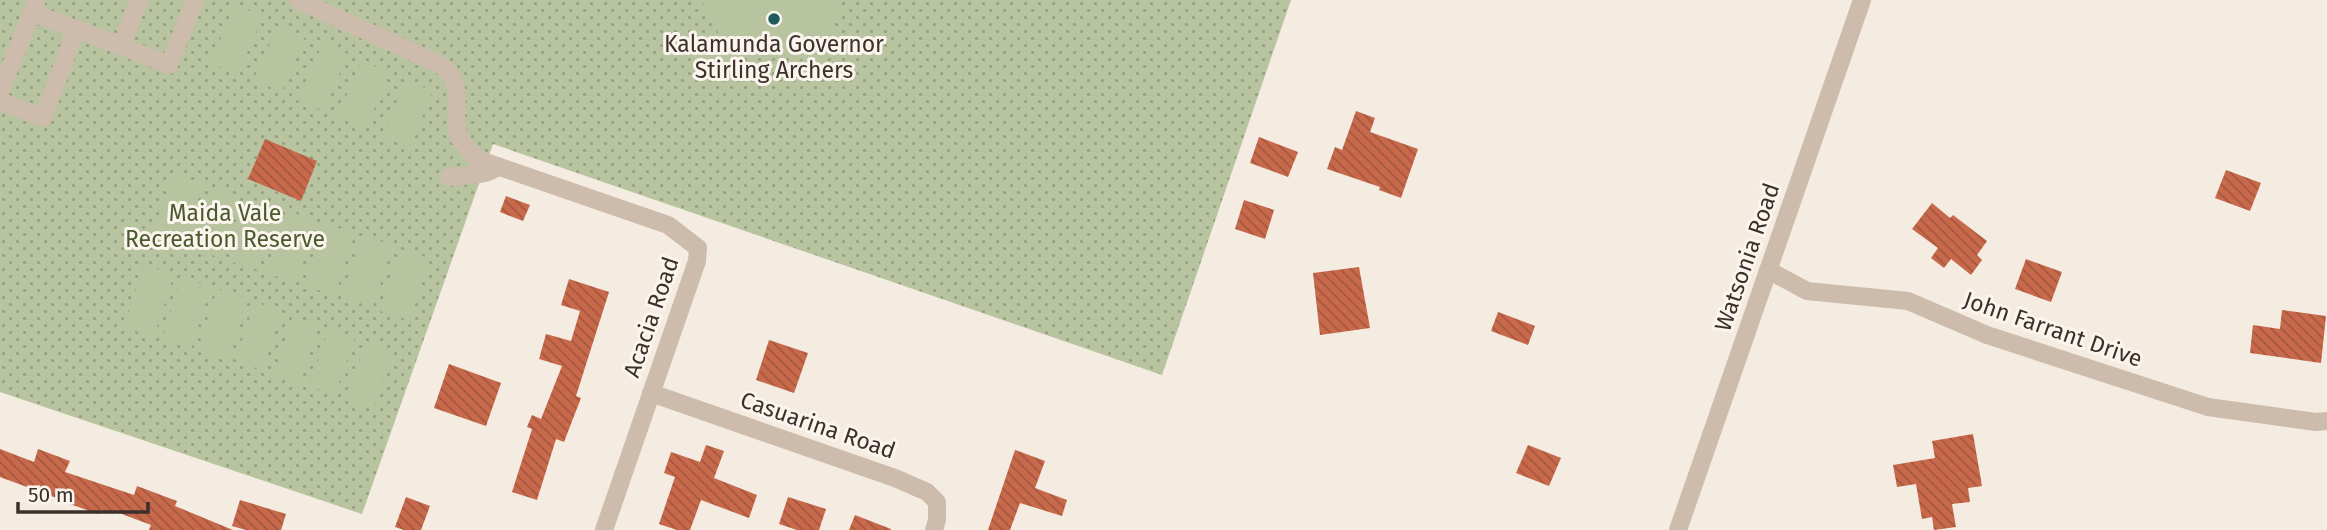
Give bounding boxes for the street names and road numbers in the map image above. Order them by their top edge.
street label: Watsonia Road [1709,179,1785,335]
street label: Acacia Road [617,253,685,381]
street label: John Farrant Drive [1960,285,2146,373]
street label: Casuarina Road [737,385,899,465]

